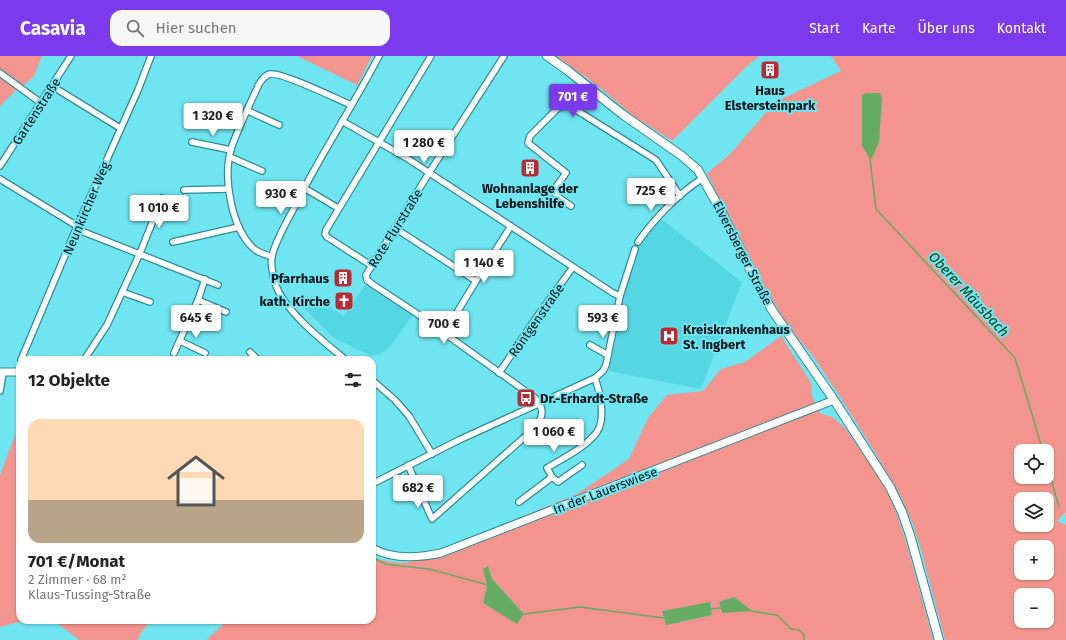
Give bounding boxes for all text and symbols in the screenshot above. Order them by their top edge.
search box [110,10,390,46]
text: Casavia [20,17,86,40]
icon: search [124,17,146,39]
text: Hier suchen [156,19,237,37]
text: Start [809,20,840,37]
text: Karte [862,20,896,37]
text: Über uns [918,20,975,37]
text: Kontakt [997,20,1046,37]
building icon: Haus Elstersteinpark [759,59,781,81]
street label: Gartenstraße [9,75,64,148]
place label: Haus Elstersteinpark [725,83,816,113]
pin: 701 € [545,84,601,118]
text: 701 € [558,89,588,104]
pin: 1 320 € [176,103,250,137]
text: 1 320 € [193,108,233,123]
pin: 1 280 € [387,130,461,164]
text: 1 280 € [403,135,445,150]
building icon: Wohnanlage der Lebenshilfe [519,157,541,179]
street label: Neunkircher Weg [60,159,113,257]
pin: 725 € [623,178,679,212]
pin: 930 € [253,181,309,215]
place label: Wohnanlage der Lebenshilfe [482,181,579,211]
text: 725 € [636,183,666,198]
text: 930 € [265,186,297,201]
street label: Rote Flurstraße [365,186,426,270]
pin: 1 010 € [122,195,196,229]
street label: Elversberger Straße [710,199,775,308]
text: 1 010 € [139,200,179,215]
water label: Oberer Mäusbach [925,248,1012,340]
pin: 1 140 € [447,250,521,284]
text: 1 140 € [464,255,504,270]
building icon: Pfarrhaus [332,267,354,289]
place label: Pfarrhaus [271,271,330,286]
street label: Röntgenstraße [506,281,567,360]
church icon: kath. Kirche [333,290,355,312]
place label: kath. Kirche [260,294,330,309]
pin: 645 € [168,305,224,339]
pin: 593 € [575,305,631,339]
text: 645 € [180,310,212,325]
text: 593 € [587,310,619,325]
pin: 700 € [416,311,472,345]
text: 700 € [428,316,460,331]
place label: Kreiskrankenhaus St. Ingbert [683,322,790,352]
hospital icon: Kreiskrankenhaus St. Ingbert [658,325,680,347]
icon: filters [342,369,364,391]
text: 12 Objekte [28,370,110,391]
bus stop icon: Dr.-Erhardt-Straße [515,387,537,409]
place label: Dr.-Erhardt-Straße [540,391,648,406]
pin: 1 060 € [517,419,591,453]
text: 1 060 € [533,424,575,439]
map controls [1014,444,1054,628]
button: locate [1014,444,1054,484]
icon: home [160,445,232,517]
street label: In der Lauerswiese [551,464,659,517]
pin: 682 € [390,475,446,509]
text: 682 € [402,480,434,495]
button: layers [1014,492,1054,532]
button: + [1014,540,1054,580]
text: 701 €/Monat [28,551,125,572]
text: 2 Zimmer · 68 m² [28,572,127,587]
text: Klaus-Tussing-Straße [28,587,151,602]
button: − [1014,588,1054,628]

